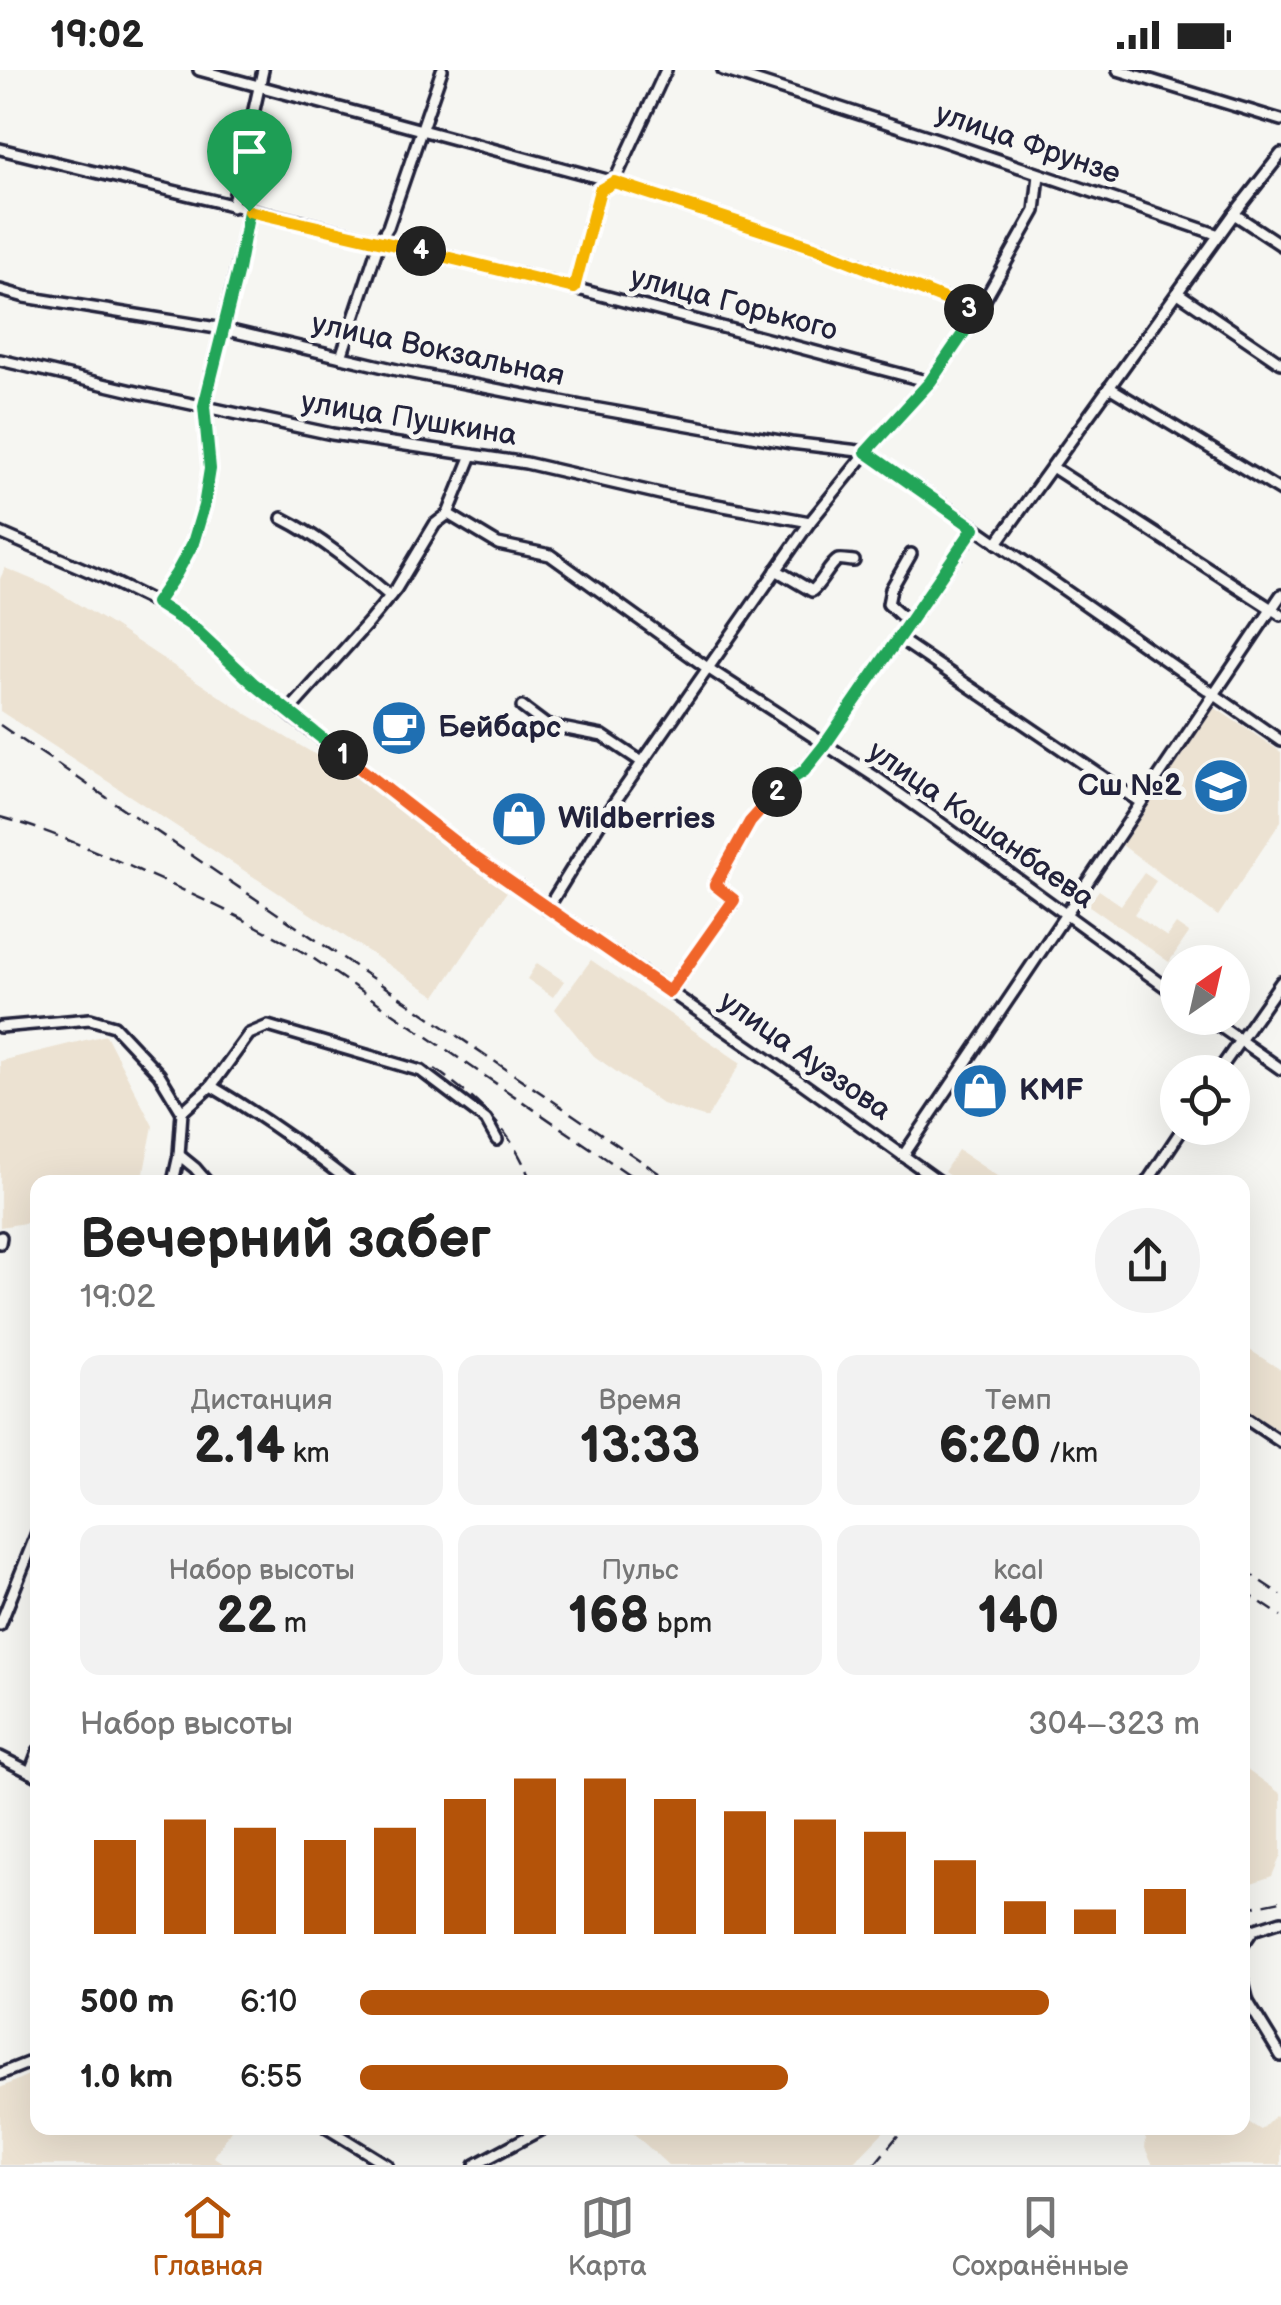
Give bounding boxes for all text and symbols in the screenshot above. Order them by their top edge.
text: 19:02 [50,13,144,58]
street label: улица Фрунзе [931,96,1125,192]
pin [207,109,292,212]
icon: arrive [222,124,277,179]
pin: 4 [396,226,446,276]
text: 4 [413,234,429,267]
street label: улица Горького [627,259,841,349]
pin: 3 [944,284,994,334]
text: 3 [961,292,977,325]
street label: улица Вокзальная [308,306,568,394]
street label: улица Пушкина [299,384,520,454]
cafe icon: Бейбарс [369,698,429,758]
place label: Бейбарс [438,710,561,746]
pin: 1 [318,730,368,780]
street label: улица Кошанбаева [861,733,1101,917]
text: 1 [337,738,349,771]
school or university icon: Сш №2 [1191,756,1251,816]
pin: 2 [752,767,802,817]
place label: Сш №2 [1078,768,1182,804]
text: 2 [769,775,785,808]
shop icon: Wildberries [489,789,549,849]
place label: Wildberries [558,801,715,837]
north arrow [1160,945,1250,1035]
map controls [1160,945,1250,1145]
street label: улица Ауэзова [712,983,898,1129]
button: locate [1160,1055,1250,1145]
shop icon: KMF [950,1061,1010,1121]
place label: KMF [1019,1073,1083,1109]
text: Вечерний забег [80,1207,491,1274]
button: share [1095,1208,1200,1313]
text: 19:02 [80,1278,155,1317]
text: Дистанция [191,1384,333,1417]
text: Время [598,1384,682,1417]
text: Темп [985,1384,1052,1417]
text: 2.14 [194,1417,285,1477]
text: 13:33 [580,1417,700,1477]
text: 6:20 [939,1417,1041,1477]
text: km [285,1437,330,1470]
text: /km [1041,1437,1098,1470]
text: Набор высоты [168,1554,355,1587]
text: Пульс [601,1554,679,1587]
text: kcal [993,1554,1043,1587]
text: 22 [216,1587,276,1647]
text: 168 [568,1587,649,1647]
text: 140 [978,1587,1059,1647]
text: m [276,1607,307,1640]
text: bpm [649,1607,712,1640]
text: Набор высоты [80,1705,293,1744]
text: 304–323 m [1028,1705,1200,1744]
text: 500 m [80,1983,174,2022]
text: 6:10 [240,1983,297,2022]
text: 1.0 km [80,2058,173,2097]
text: 6:55 [240,2058,303,2097]
tab: Главная [152,2190,263,2283]
tab: Карта [568,2190,647,2283]
tab: Сохранённые [952,2190,1129,2283]

